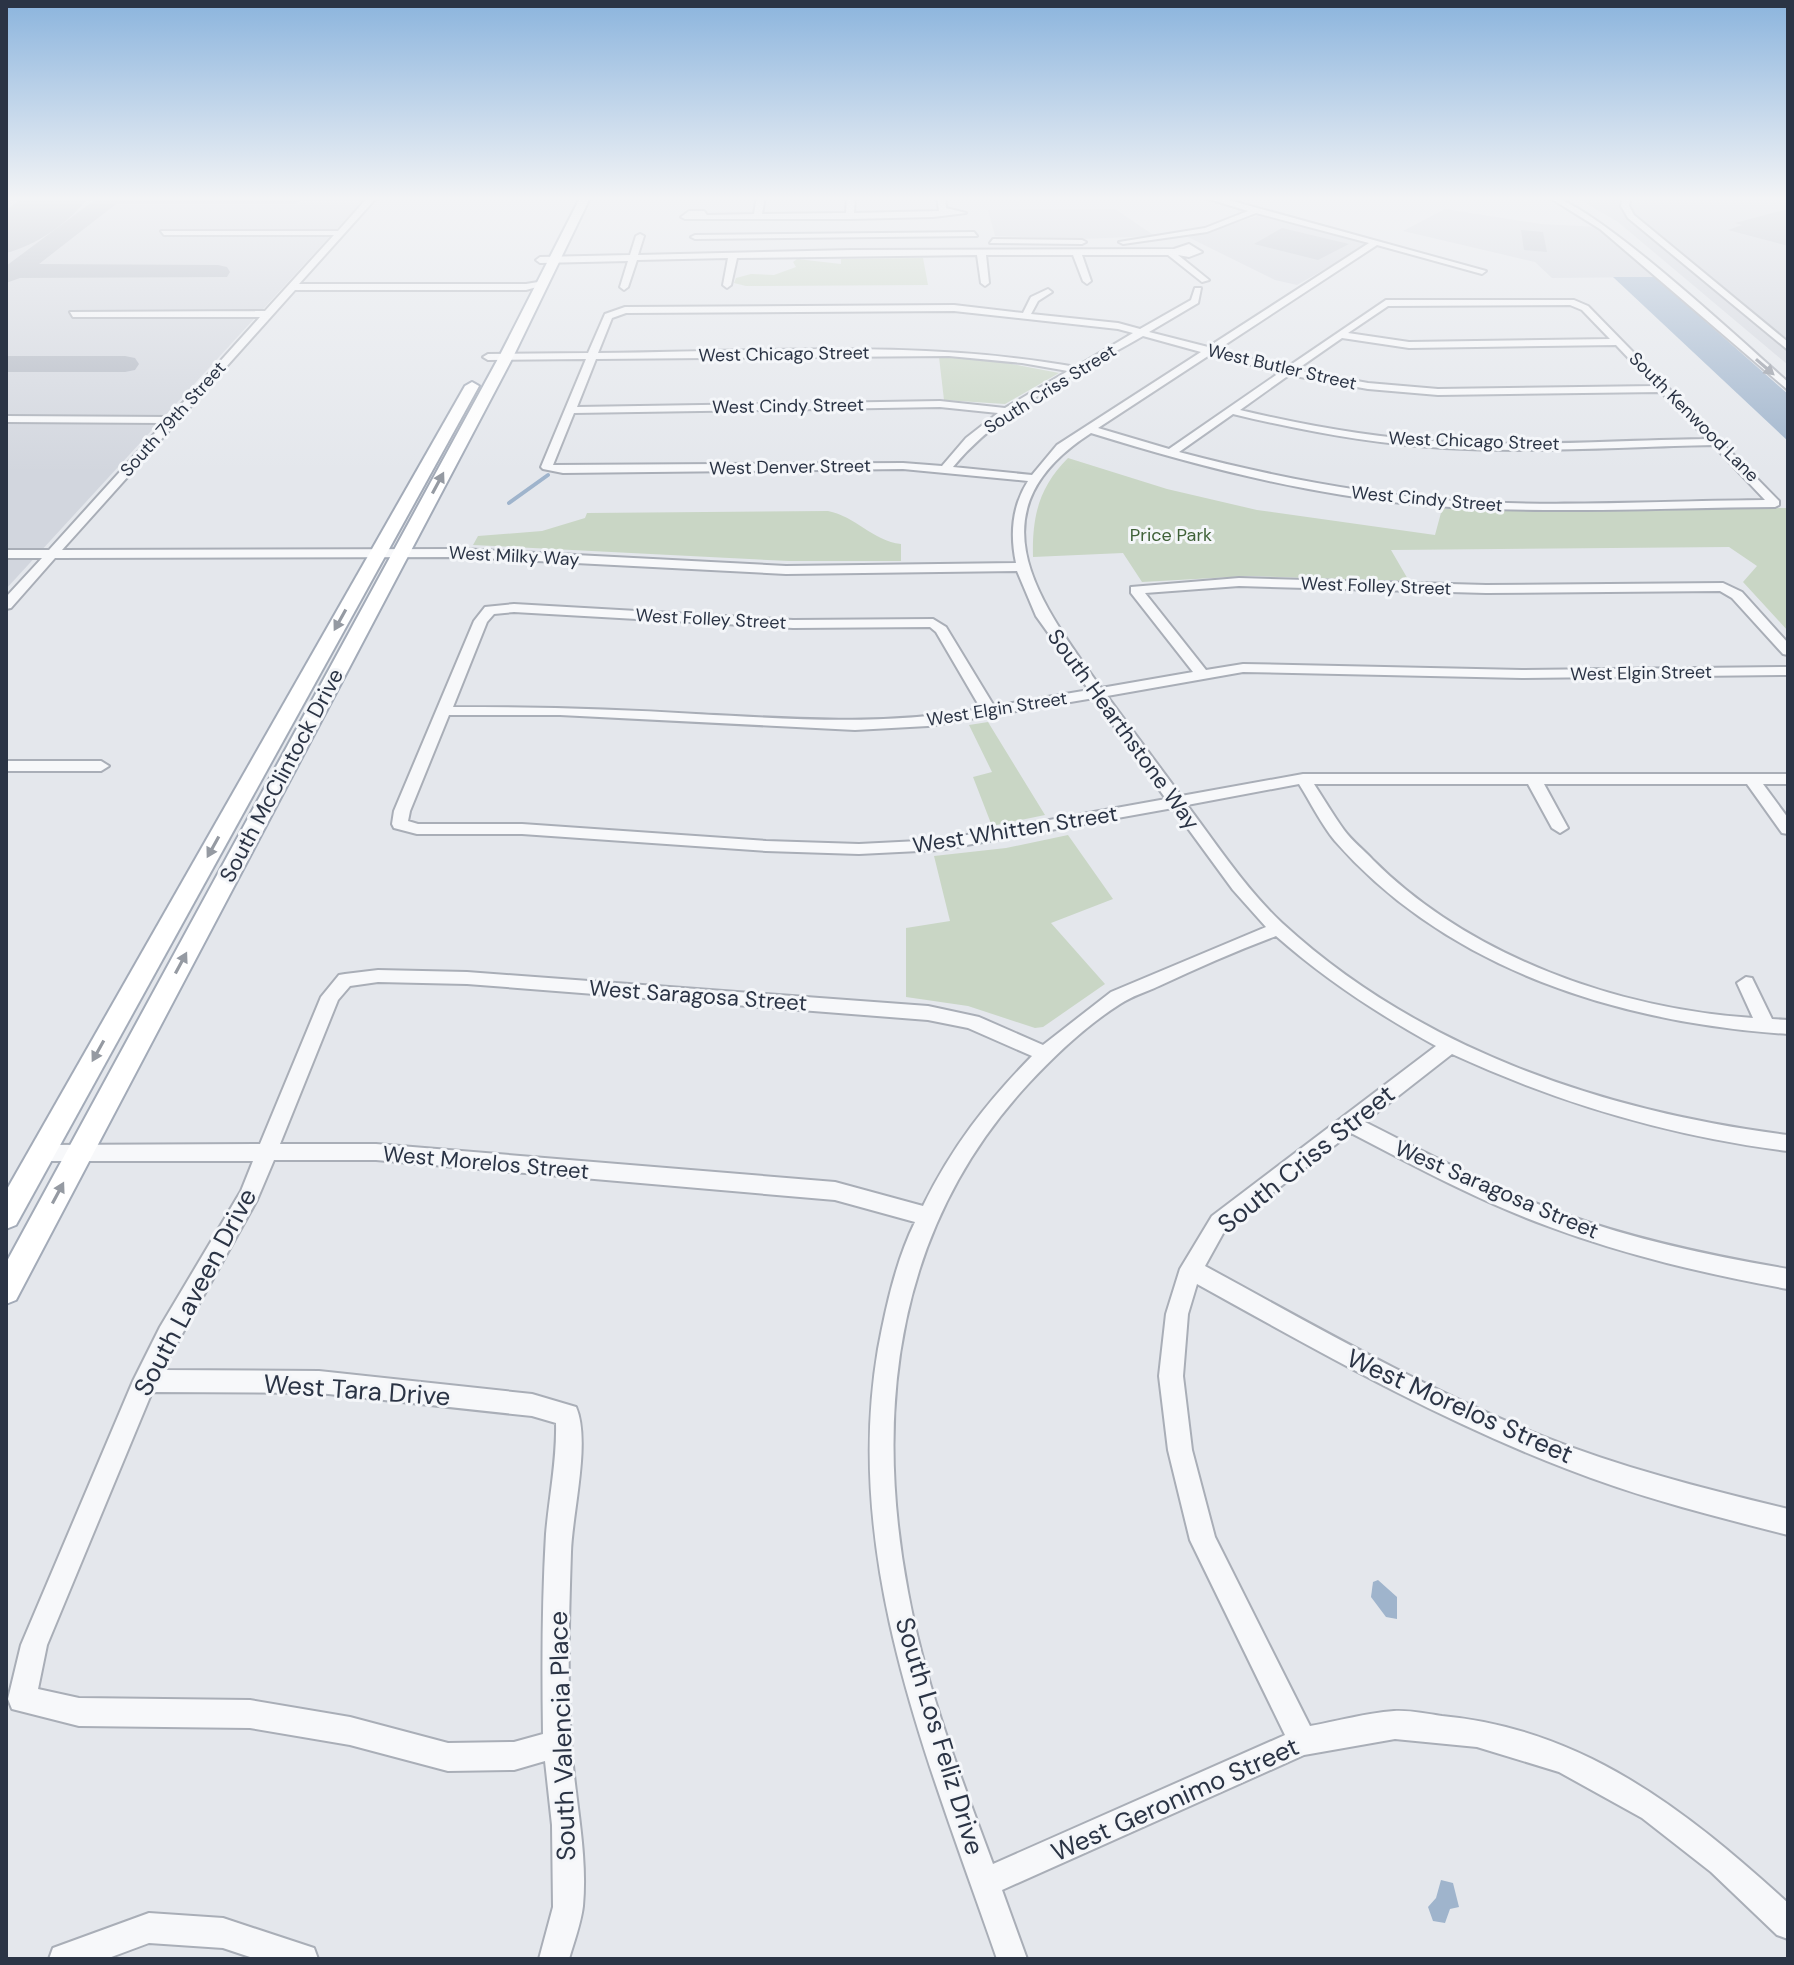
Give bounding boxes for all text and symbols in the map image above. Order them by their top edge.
street label: West Butler Street [1205,338,1359,396]
street label: South Criss Street [979,339,1121,439]
street label: West Chicago Street [698,341,870,367]
street label: South Kenwood Lane [1624,347,1764,487]
street label: South 79th Street [115,356,231,482]
one-way arrow [1754,358,1774,375]
street label: West Cindy Street [712,393,864,419]
street label: West Chicago Street [1388,426,1560,456]
street label: West Denver Street [709,454,871,480]
one-way arrow [432,472,445,495]
street label: West Cindy Street [1350,480,1504,518]
park label: Price Park [1130,523,1212,547]
street label: West Milky Way [448,541,580,571]
street label: West Folley Street [1300,571,1452,601]
street label: West Folley Street [635,603,787,635]
one-way arrow [333,609,347,631]
street label: South Hearthstone Way [1041,623,1206,835]
street label: West Elgin Street [1570,660,1712,686]
street label: South McClintock Drive [213,663,350,887]
street label: West Elgin Street [925,686,1069,732]
street label: West Whitten Street [910,799,1120,860]
one-way arrow [206,836,220,858]
one-way arrow [174,952,187,975]
street label: West Saragosa Street [588,973,808,1018]
one-way arrow [92,1040,106,1062]
street label: South Criss Street [1210,1077,1402,1241]
street label: West Saragosa Street [1391,1133,1603,1246]
street label: West Morelos Street [382,1139,590,1186]
one-way arrow [51,1181,65,1204]
street label: South Laveen Drive [126,1182,264,1402]
street label: West Morelos Street [1342,1341,1578,1471]
street label: West Tara Drive [262,1367,452,1413]
street label: South Valencia Place [541,1611,583,1861]
street label: South Los Feliz Drive [888,1613,992,1859]
street label: West Geronimo Street [1046,1729,1304,1869]

